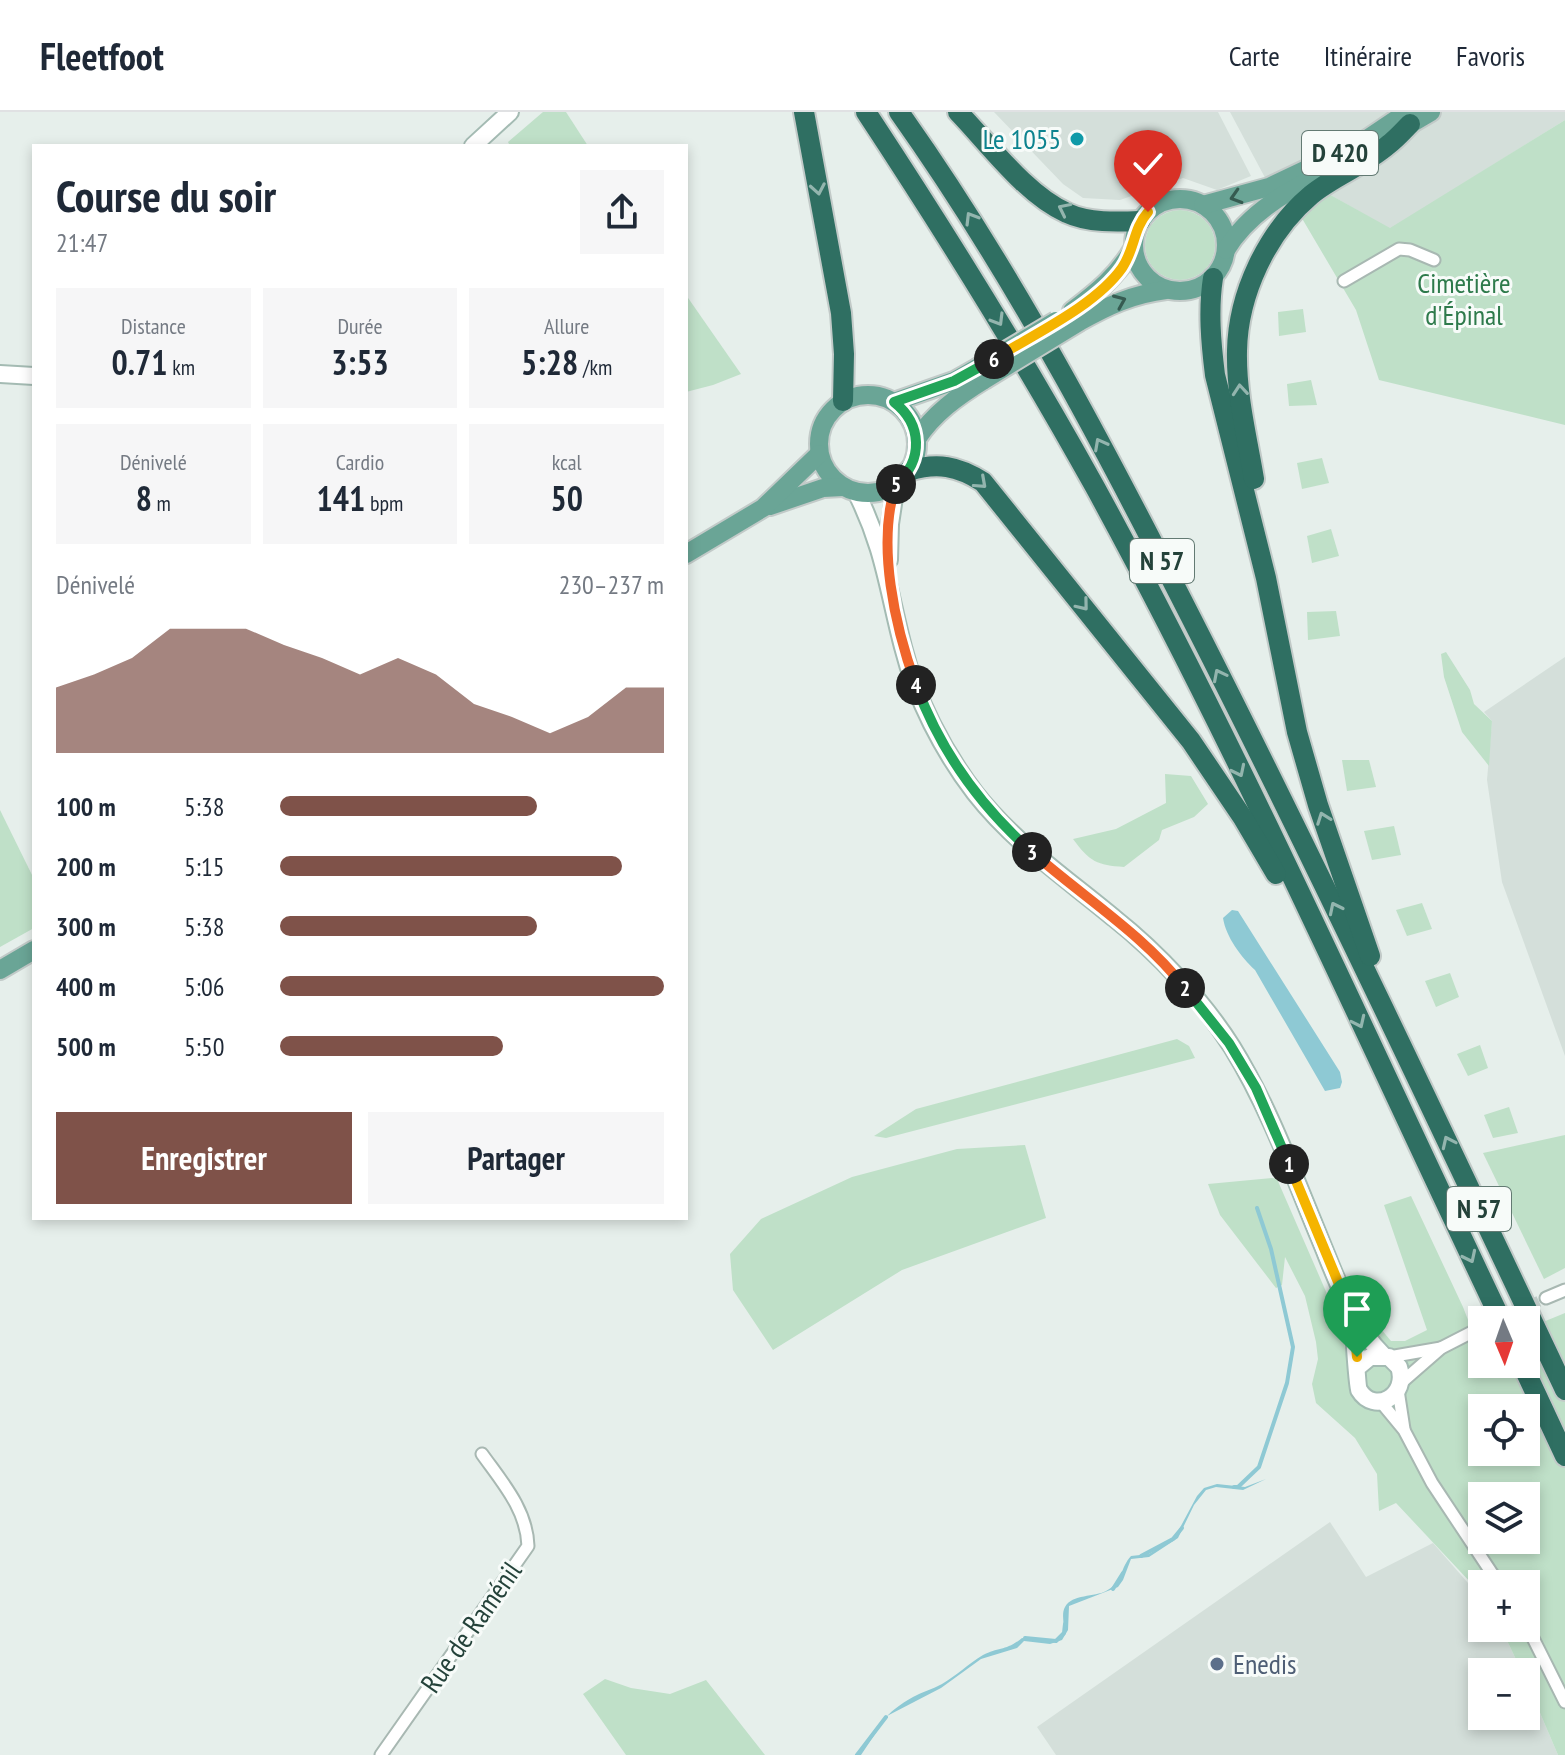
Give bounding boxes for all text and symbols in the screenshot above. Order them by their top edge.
text: Fleetfoot [40,31,164,80]
text: Carte [1229,37,1280,74]
text: Itinéraire [1324,37,1412,74]
text: Favoris [1456,37,1525,74]
place label: Le 1055 [983,120,1061,157]
marker: Le 1055 [1068,130,1086,148]
pin [1114,130,1182,212]
road number: D 420 [1302,131,1378,175]
icon: check [1126,142,1170,186]
text: Course du soir [56,167,276,224]
button: share [580,170,664,254]
one-way arrow [808,182,825,196]
one-way arrow [1230,188,1243,204]
one-way arrow [1058,203,1073,219]
one-way arrow [965,212,980,227]
text: 21:47 [56,226,108,259]
park label: Cimetière d'Épinal [1417,264,1511,333]
one-way arrow [1112,294,1126,310]
one-way arrow [989,311,1004,326]
text: Distance [121,312,186,340]
text: Durée [337,312,383,340]
text: Allure [544,312,589,340]
pin: 6 [974,339,1014,379]
text: 0.71 [112,340,168,384]
text: 3:53 [331,340,389,384]
text: 5:28 [521,340,578,384]
text: 6 [989,345,999,373]
text: km [168,353,195,381]
text: /km [578,353,612,381]
one-way arrow [1231,383,1248,396]
one-way arrow [1094,438,1110,452]
text: Dénivelé [120,448,187,476]
text: Cardio [336,448,384,476]
text: kcal [552,448,582,476]
pin: 5 [876,464,916,504]
text: 5 [891,470,901,498]
one-way arrow [971,473,986,487]
text: 8 [136,476,152,520]
text: 141 [317,476,365,520]
text: 50 [550,476,583,520]
text: m [152,489,171,517]
text: bpm [365,489,403,517]
road number: N 57 [1130,539,1194,583]
text: Dénivelé [56,568,135,601]
text: 230–237 m [559,568,664,601]
one-way arrow [1073,596,1087,611]
pin: 4 [896,665,936,705]
one-way arrow [1214,668,1229,683]
text: 4 [911,671,921,699]
one-way arrow [1229,763,1245,777]
text: 100 m [56,790,116,823]
text: 5:38 [184,790,224,823]
one-way arrow [1316,812,1333,826]
pin: 3 [1012,832,1052,872]
text: 3 [1027,838,1037,866]
text: 200 m [56,850,116,883]
text: 5:15 [184,850,224,883]
one-way arrow [1329,901,1344,916]
text: 300 m [56,910,116,943]
text: 5:38 [184,910,224,943]
pin: 2 [1165,968,1205,1008]
text: 400 m [56,970,116,1003]
text: 5:06 [184,970,224,1003]
text: 2 [1180,974,1190,1002]
one-way arrow [1349,1013,1365,1028]
text: 500 m [56,1030,116,1063]
text: 5:50 [184,1030,224,1063]
button: Enregistrer [56,1112,352,1204]
button: Partager [368,1112,664,1204]
one-way arrow [1442,1136,1458,1151]
pin: 1 [1269,1144,1309,1184]
text: 1 [1284,1150,1294,1178]
road number: N 57 [1447,1187,1511,1231]
one-way arrow [1460,1248,1476,1263]
pin [1323,1275,1391,1357]
icon: arrive [1335,1287,1379,1331]
north arrow [1468,1306,1540,1378]
map controls [1468,1306,1540,1730]
button: locate [1468,1394,1540,1466]
button: layers [1468,1482,1540,1554]
street label: Rue de Raménil [412,1553,530,1700]
button: + [1468,1570,1540,1642]
place label: Enedis [1233,1645,1297,1682]
marker: Enedis [1208,1655,1226,1673]
button: − [1468,1658,1540,1730]

